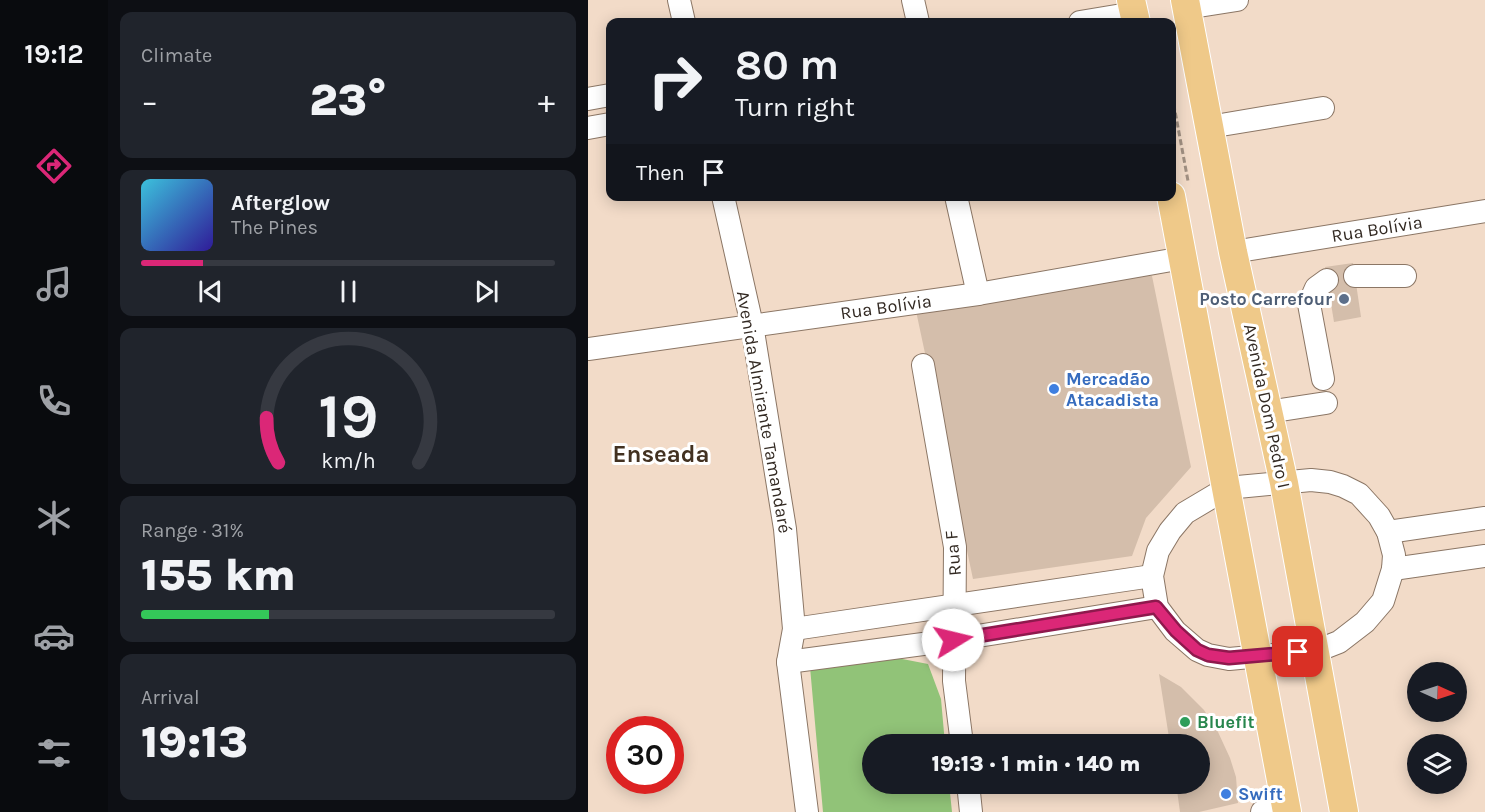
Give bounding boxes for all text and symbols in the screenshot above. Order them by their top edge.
text: 19:12 [24,38,84,70]
text: 80 m [735,40,839,90]
icon: right [636,42,714,120]
text: Climate [141,44,212,67]
text: 23° [309,74,387,126]
text: − [141,82,158,120]
text: + [538,82,555,120]
text: Turn right [735,91,855,123]
icon: directions [33,145,75,187]
icon: arrive [697,156,730,189]
text: Then [636,160,685,186]
text: Afterglow [231,190,330,216]
street label: Rua Bolívia [1330,211,1424,247]
text: The Pines [231,216,318,239]
icon: music [33,263,75,305]
icon: previous [194,275,227,308]
icon: pause [332,275,365,308]
icon: next [470,275,503,308]
place label: Posto Carrefour [1199,288,1332,310]
street label: Avenida Almirante Tamandaré [732,289,796,535]
street label: Rua Bolívia [839,290,933,324]
marker: Posto Carrefour [1337,292,1351,306]
street label: Avenida Dom Pedro I [1239,322,1295,490]
place label: Mercadão Atacadista [1066,368,1159,411]
icon: phone [33,380,75,422]
text: 19 [318,380,378,453]
marker: Mercadão Atacadista [1047,382,1061,396]
district label: Enseada [612,440,710,468]
text: km/h [321,448,375,473]
icon: climate [33,497,75,539]
text: Range · 31% [141,519,244,542]
street label: Rua F [940,529,966,577]
text: 155 km [141,549,296,601]
position arrow [921,608,985,672]
icon: car [33,615,75,657]
pin [1272,626,1323,677]
icon: arrive [1281,635,1314,668]
north arrow [1407,662,1467,722]
map controls [1407,662,1467,794]
text: Arrival [141,686,200,709]
place label: Bluefit [1197,711,1255,733]
marker: Bluefit [1178,715,1192,729]
text: 19:13 [141,716,248,768]
speed limit sign: 30 [606,716,684,794]
icon: filters [33,732,75,774]
button: layers [1407,734,1467,794]
text: 19:13 · 1 min · 140 m [931,751,1141,777]
place label: Swift [1238,783,1283,805]
marker: Swift [1219,787,1233,801]

